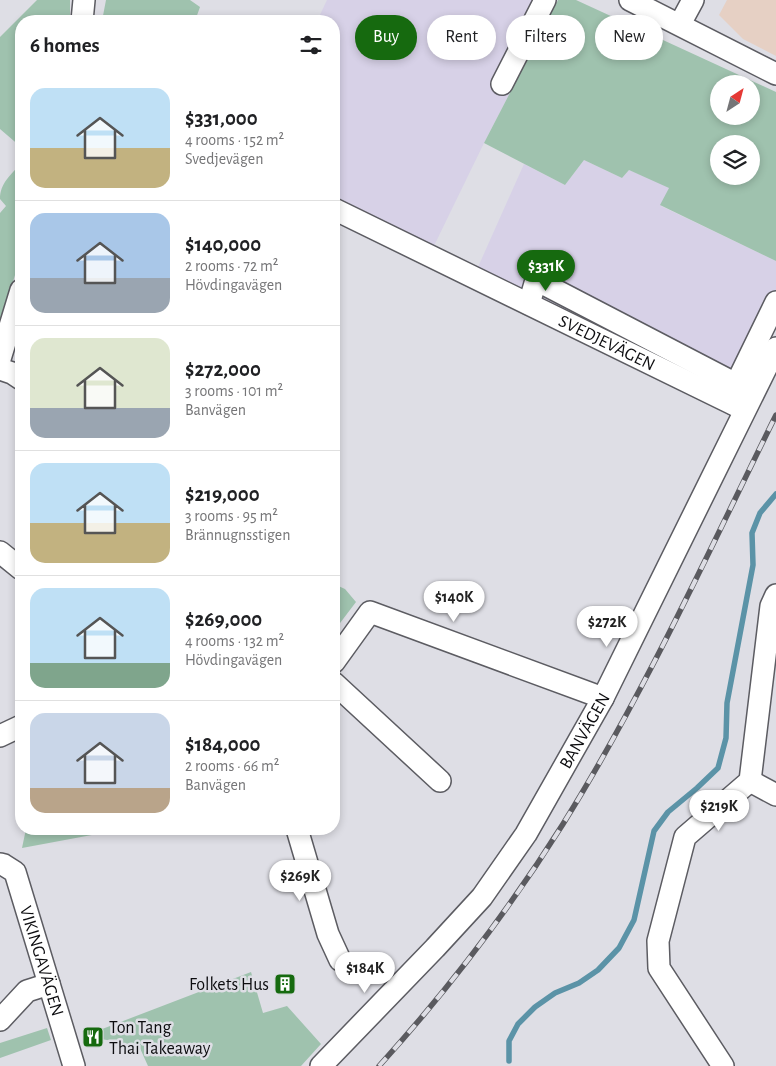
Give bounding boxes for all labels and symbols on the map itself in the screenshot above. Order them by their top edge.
north arrow [710,75,760,125]
pin: $331K [511,250,581,292]
street label: SVEDJEVÄGEN [556,312,658,375]
pin: $140K [419,580,489,623]
pin: $272K [572,606,642,648]
street label: BANVÄGEN [557,690,614,772]
pin: $219K [684,790,754,832]
pin: $269K [265,860,335,902]
street label: VIKINGAVÄGEN [16,904,66,1018]
pin: $184K [330,952,400,994]
building icon: Folkets Hus [273,972,297,996]
place label: Folkets Hus [189,976,269,994]
place label: Ton Tang Thai Takeaway [109,1019,211,1058]
restaurant icon: Ton Tang Thai Takeaway [81,1025,105,1049]

